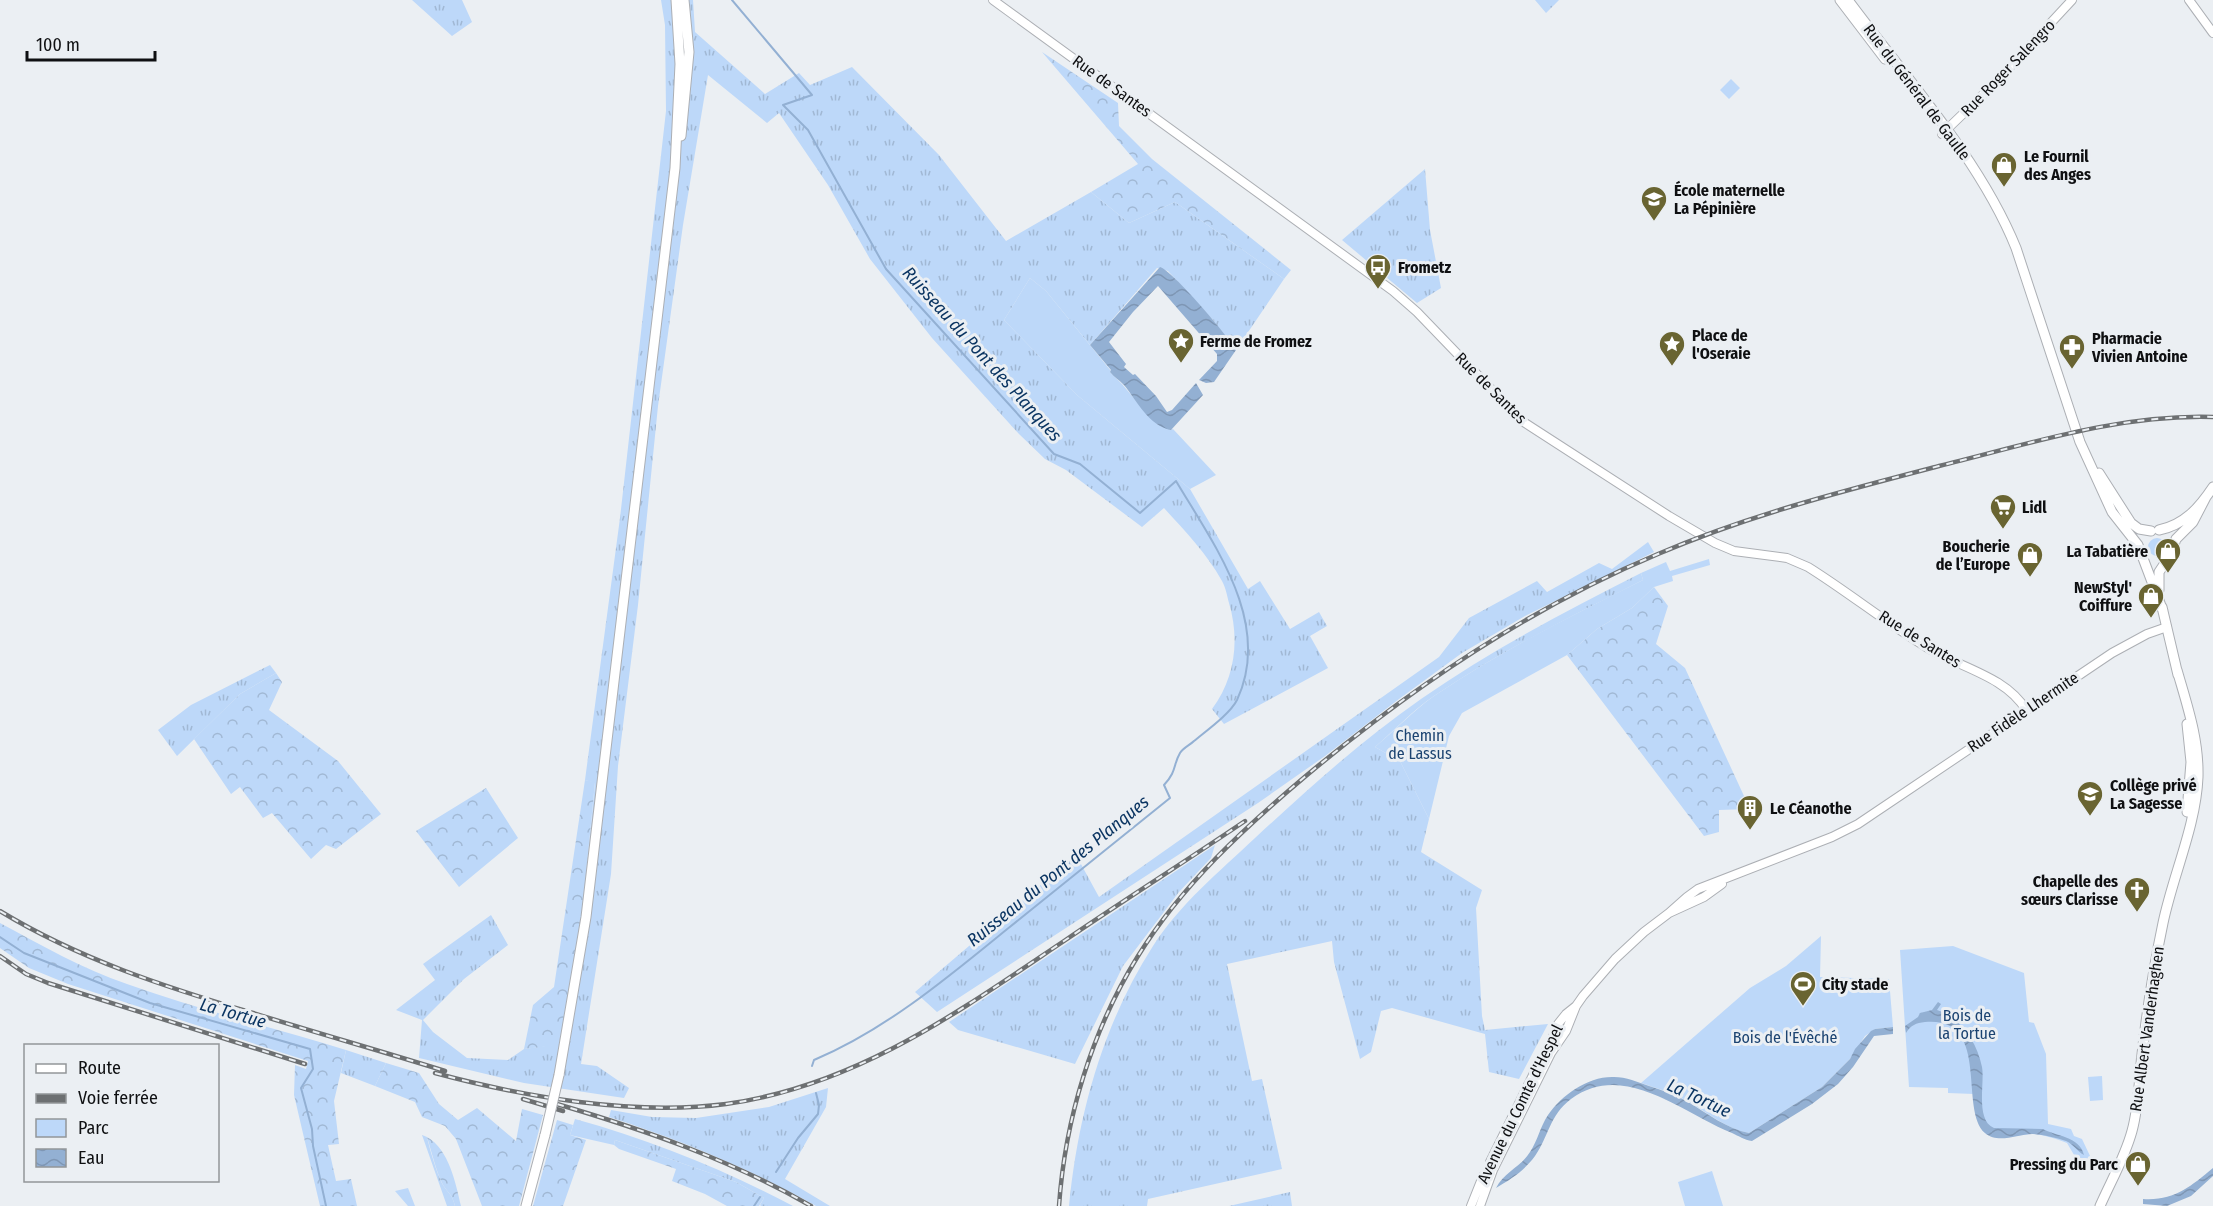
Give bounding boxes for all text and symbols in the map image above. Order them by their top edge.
street label: Rue Roger Salengro [1957,16,2059,120]
street label: Rue du Général de Gaulle [1860,20,1974,164]
scale bar [27,24,154,62]
text: 100 m [36,34,80,56]
street label: Rue de Santes [1069,51,1155,121]
place label: Le Fournil des Anges [2024,147,2091,184]
shop icon: Le Fournil des Anges [1989,150,2019,188]
place label: École maternelle La Pépinière [1674,180,1785,218]
school or university icon: École maternelle La Pépinière [1639,184,1669,222]
bus stop icon: Frometz [1363,252,1393,290]
place label: Frometz [1398,258,1451,277]
water label: Ruisseau du Pont des Planques [898,262,1067,446]
place icon: Ferme de Fromez [1166,326,1196,364]
place label: Place de l'Oseraie [1692,326,1751,363]
place icon: Place de l'Oseraie [1657,329,1687,367]
place label: Pharmacie Vivien Antoine [2091,329,2188,366]
place label: Ferme de Fromez [1200,332,1312,351]
pharmacy icon: Pharmacie Vivien Antoine [2057,332,2087,370]
street label: Rue de Santes [1451,348,1531,428]
supermarket icon: Lidl [1988,492,2018,530]
place label: Lidl [2022,498,2047,517]
shop icon: La Tabatière [2153,536,2183,574]
place label: Boucherie de l’Europe [1936,537,2010,574]
shop icon: Boucherie de l’Europe [2015,540,2045,578]
place label: La Tabatière [2066,542,2148,561]
place label: NewStyl' Coiffure [2074,578,2132,615]
shop icon: NewStyl' Coiffure [2136,581,2166,619]
street label: Rue de Santes [1876,606,1965,672]
street label: Rue Fidèle Lhermite [1964,668,2082,756]
park label: Chemin de Lassus [1388,726,1452,763]
place label: Collège privé La Sagesse [2110,776,2197,813]
school or university icon: Collège privé La Sagesse [2075,779,2105,817]
water label: Ruisseau du Pont des Planques [963,791,1154,951]
building icon: Le Céanothe [1735,793,1765,831]
place label: Le Céanothe [1770,799,1852,818]
place label: Chapelle des sœurs Clarisse [2021,872,2118,909]
church icon: Chapelle des sœurs Clarisse [2122,875,2152,913]
street label: Rue Albert Vanderhaghen [2126,945,2168,1113]
sports icon: City stade [1788,969,1818,1007]
place label: City stade [1822,975,1888,994]
water label: La Tortue [197,993,269,1033]
park label: Bois de la Tortue [1938,1006,1996,1043]
street label: Avenue du Comte d'Hespel [1473,1021,1567,1187]
park label: Bois de l'Évêché [1733,1028,1837,1047]
legend [24,1044,219,1182]
text: Route [78,1057,121,1079]
water label: La Tortue [1664,1074,1735,1122]
text: Voie ferrée [78,1087,158,1109]
text: Parc [78,1117,109,1139]
text: Eau [78,1147,104,1169]
shop icon: Pressing du Parc [2123,1149,2153,1187]
place label: Pressing du Parc [2010,1155,2118,1174]

